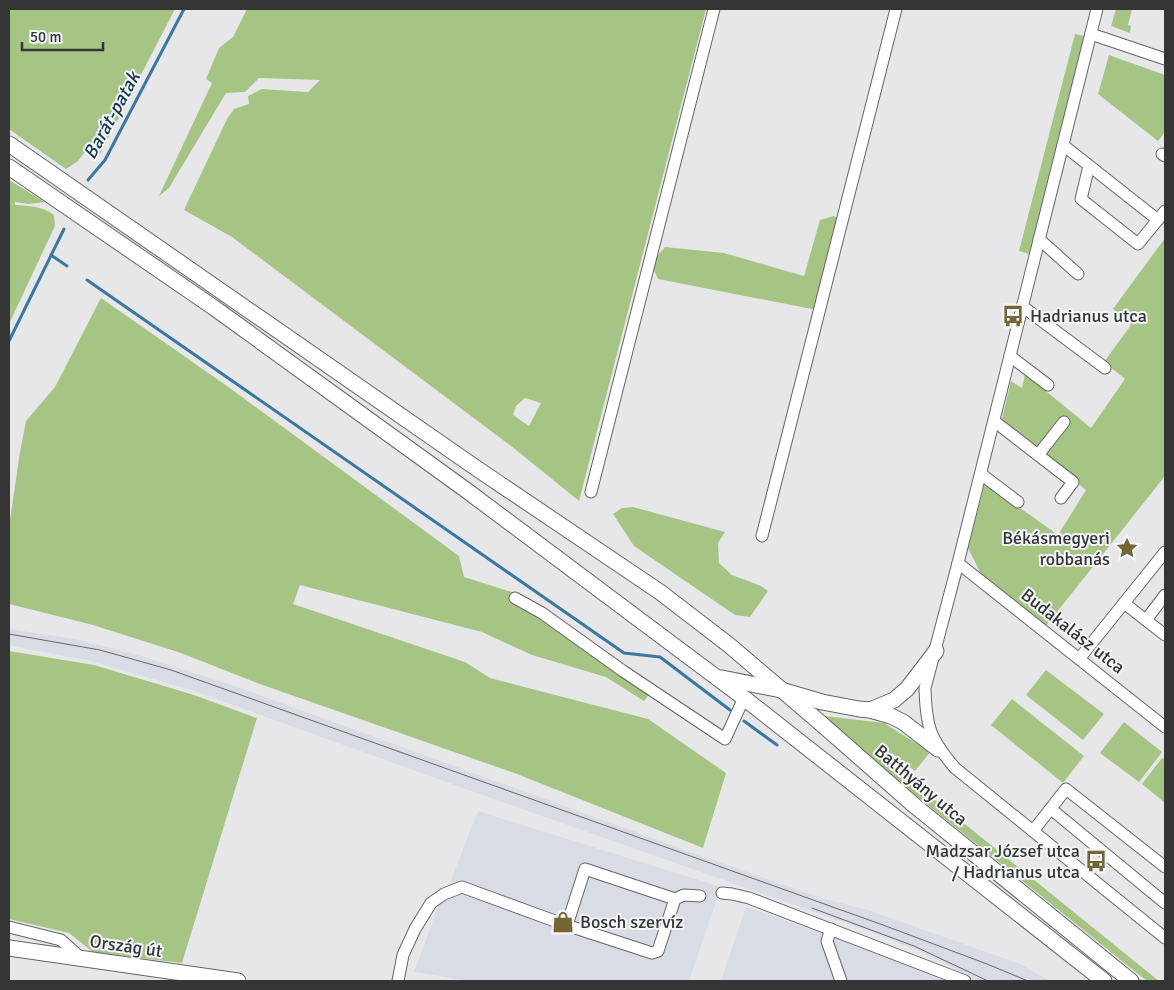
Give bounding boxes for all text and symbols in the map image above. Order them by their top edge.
scale bar [22,20,104,52]
text: 50 m [30,28,61,46]
water label: Barát-patak [78,66,146,163]
bus stop icon: Hadrianus utca [1000,303,1026,329]
place label: Hadrianus utca [1030,305,1147,327]
place label: Békásmegyeri robbanás [1002,527,1110,570]
place icon: Békásmegyeri robbanás [1114,535,1140,561]
street label: Budakalász utca [1017,584,1129,678]
street label: Batthyány utca [870,740,972,830]
place label: Madzsar József utca / Hadrianus utca [926,840,1080,883]
bus stop icon: Madzsar József utca / Hadrianus utca [1083,848,1109,874]
shop icon: Bosch szervíz [550,909,576,935]
place label: Bosch szervíz [580,911,683,933]
street label: Ország út [88,930,164,962]

